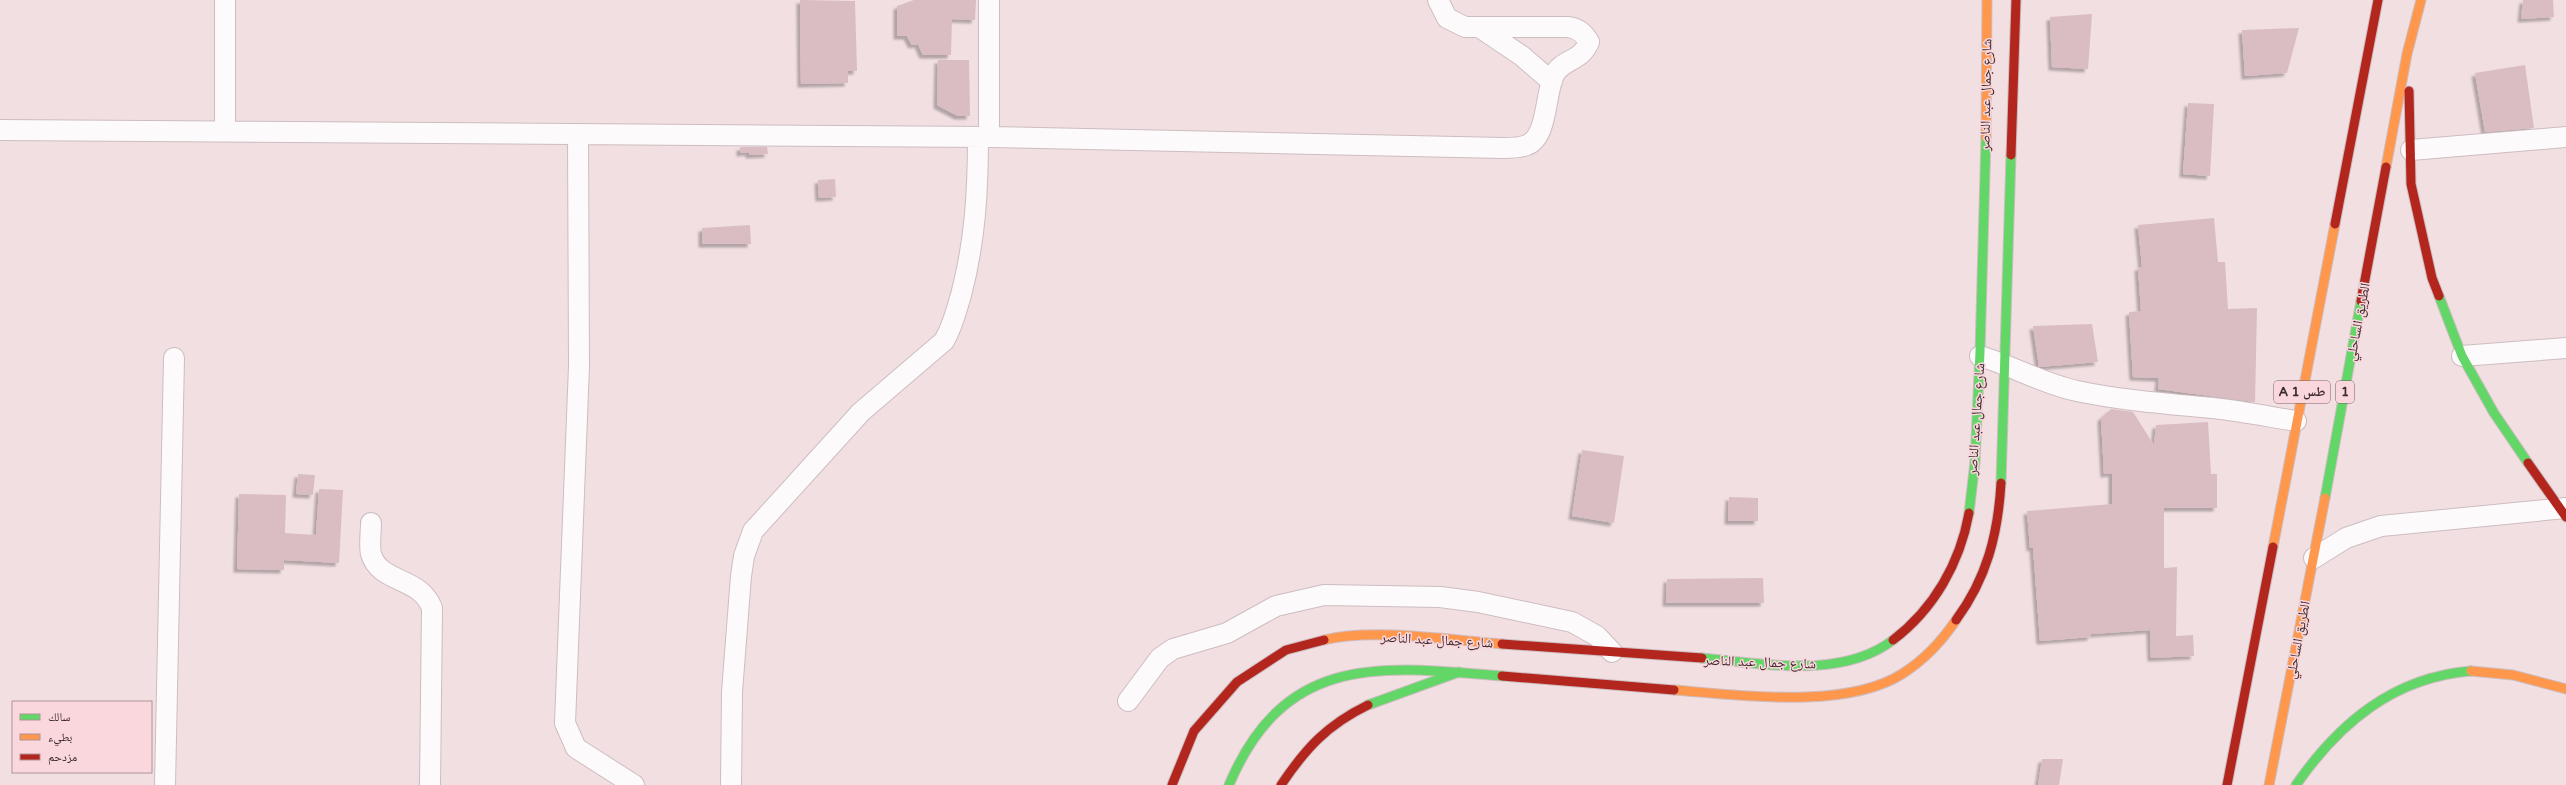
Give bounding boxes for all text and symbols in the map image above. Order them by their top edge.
street label: شارع جمال عبد الناصر [1977,39,1996,152]
street label: الطريق الساحلي [2342,281,2376,363]
street label: شارع جمال عبد الناصر [1964,362,1989,477]
road number: A 1 طس [2274,381,2330,403]
road number: 1 [2336,381,2354,403]
street label: الطريق الساحلي [2282,599,2316,681]
street label: شارع جمال عبد الناصر [1379,629,1494,652]
street label: شارع جمال عبد الناصر [1702,652,1817,673]
legend [12,701,152,773]
text: سالك [48,710,70,724]
text: بطيء [48,730,72,747]
text: مزدحم [48,750,77,765]

